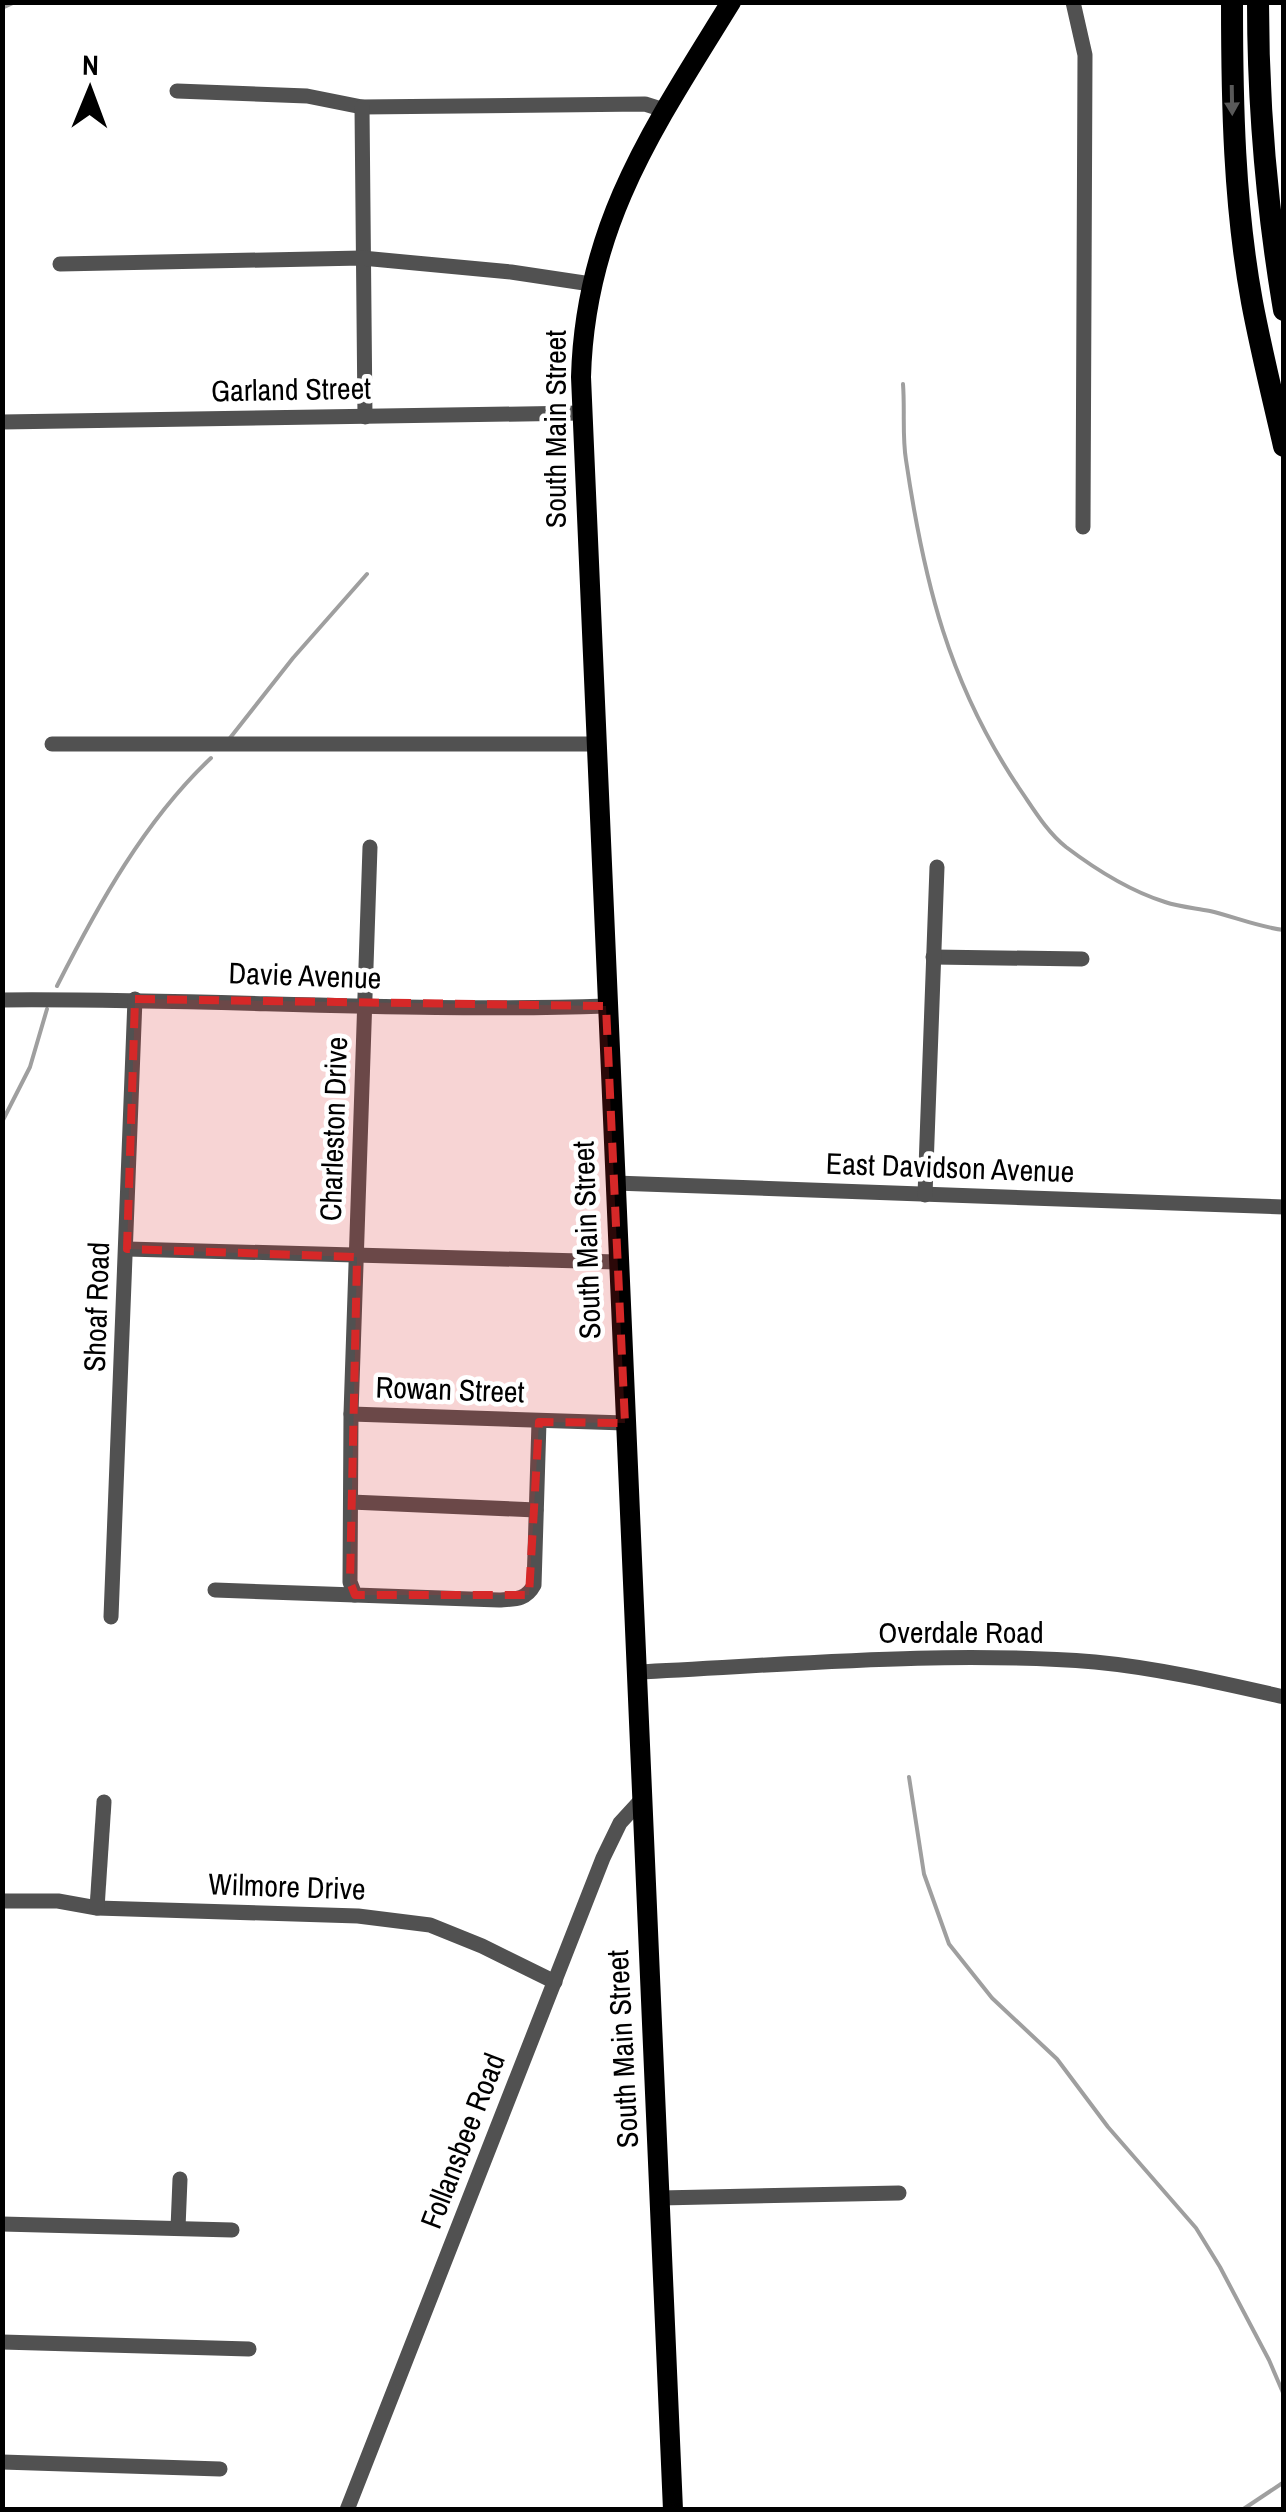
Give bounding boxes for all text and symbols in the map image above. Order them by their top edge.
north arrow [40,40,140,140]
text: N [82,46,99,84]
one-way arrow [1225,84,1241,116]
street label: South Main Street [535,330,575,528]
street label: Garland Street [211,368,371,410]
street label: Davie Avenue [228,952,382,998]
street label: Charleston Drive [310,1036,356,1222]
street label: South Main Street [563,1140,609,1340]
street label: East Davidson Avenue [825,1143,1075,1191]
street label: Shoaf Road [74,1241,118,1373]
street label: Rowan Street [375,1366,525,1412]
street label: Overdale Road [878,1612,1044,1652]
street label: Wilmore Drive [208,1863,366,1909]
street label: South Main Street [597,1949,647,2149]
street label: Follansbee Road [410,2047,514,2234]

